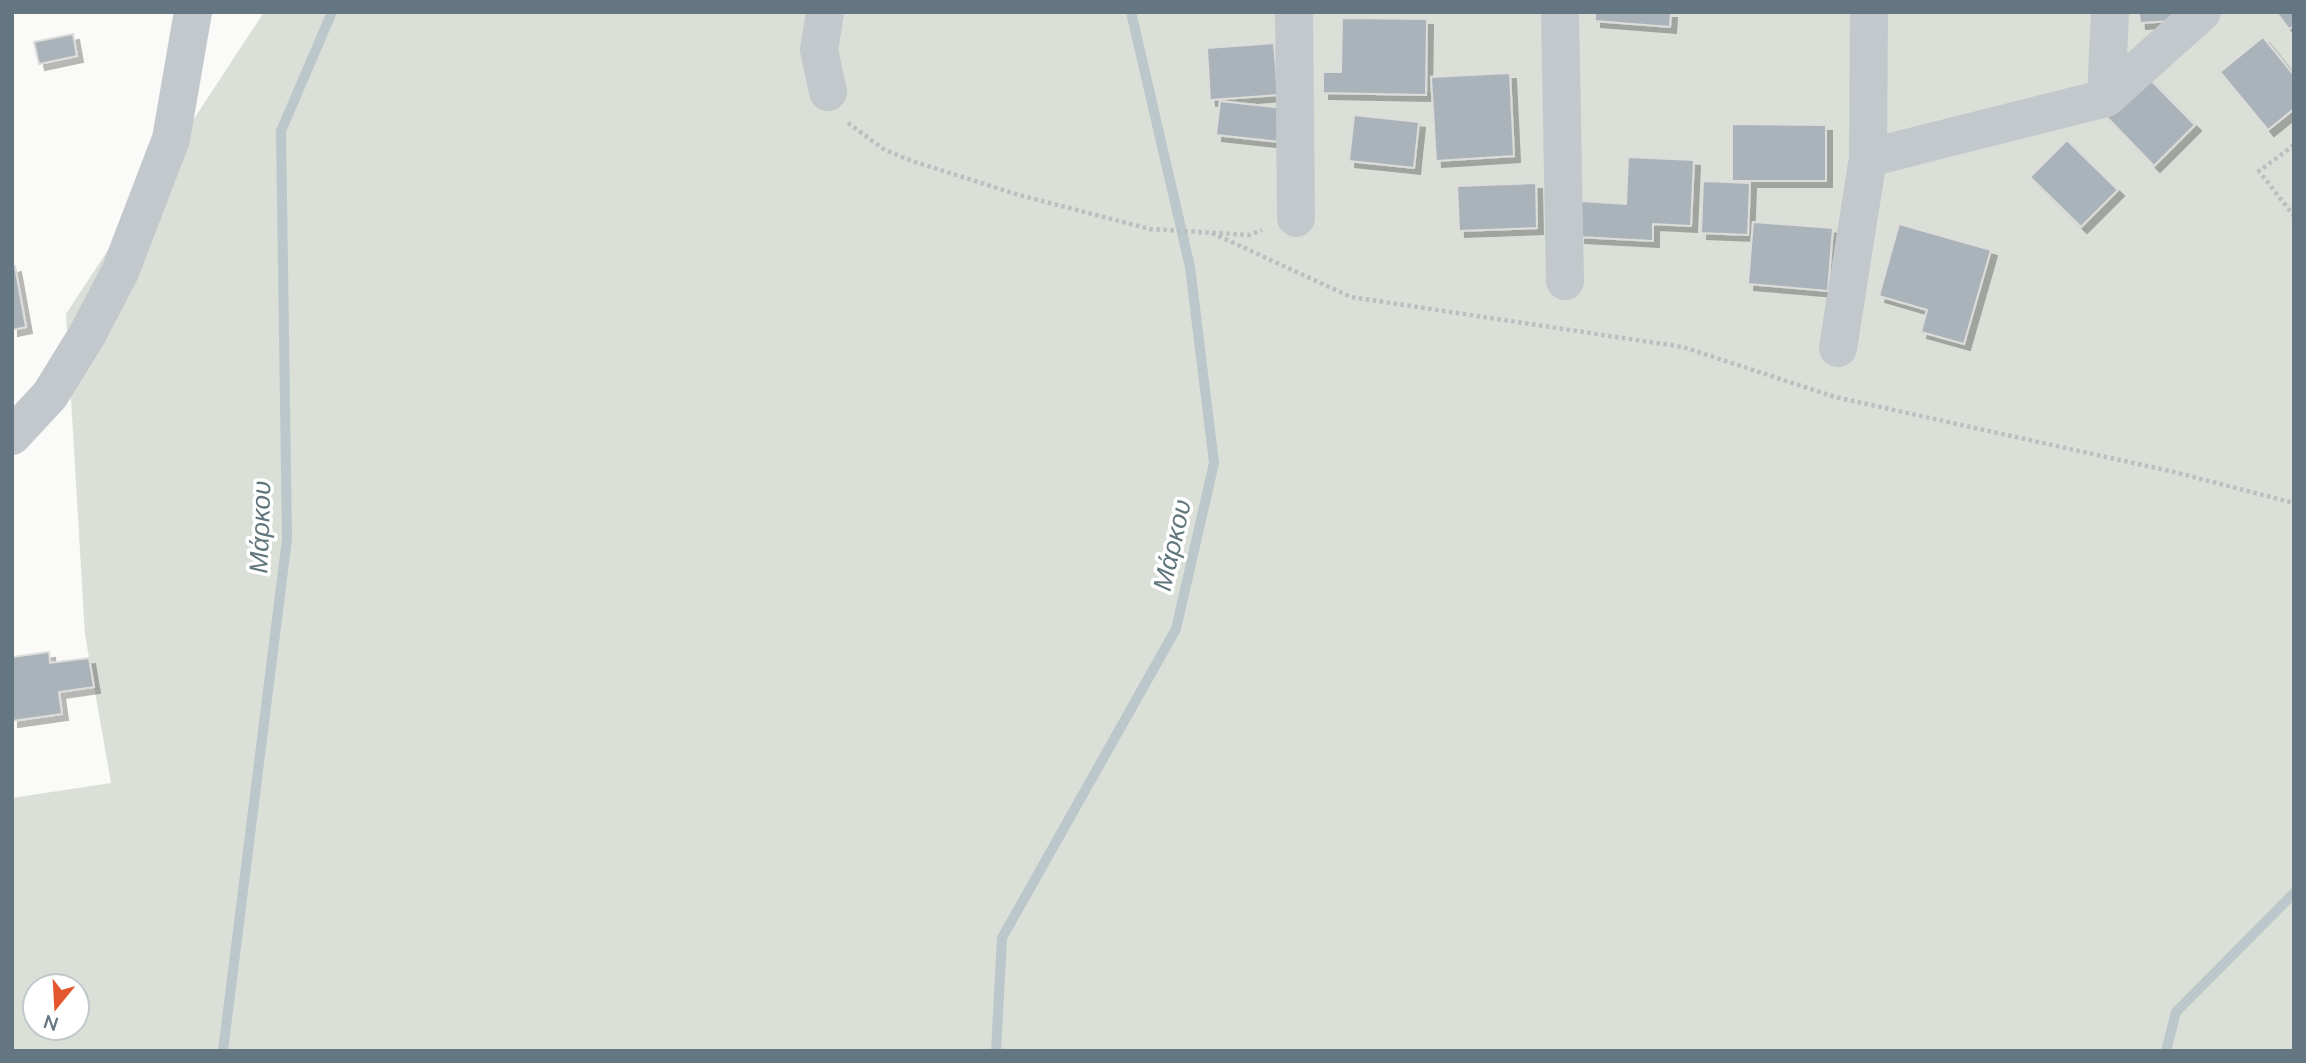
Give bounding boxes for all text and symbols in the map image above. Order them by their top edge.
water label: Μάρκου [241,480,280,574]
water label: Μάρκου [1145,496,1200,594]
north arrow [21,972,91,1042]
text: N [40,1008,62,1037]

